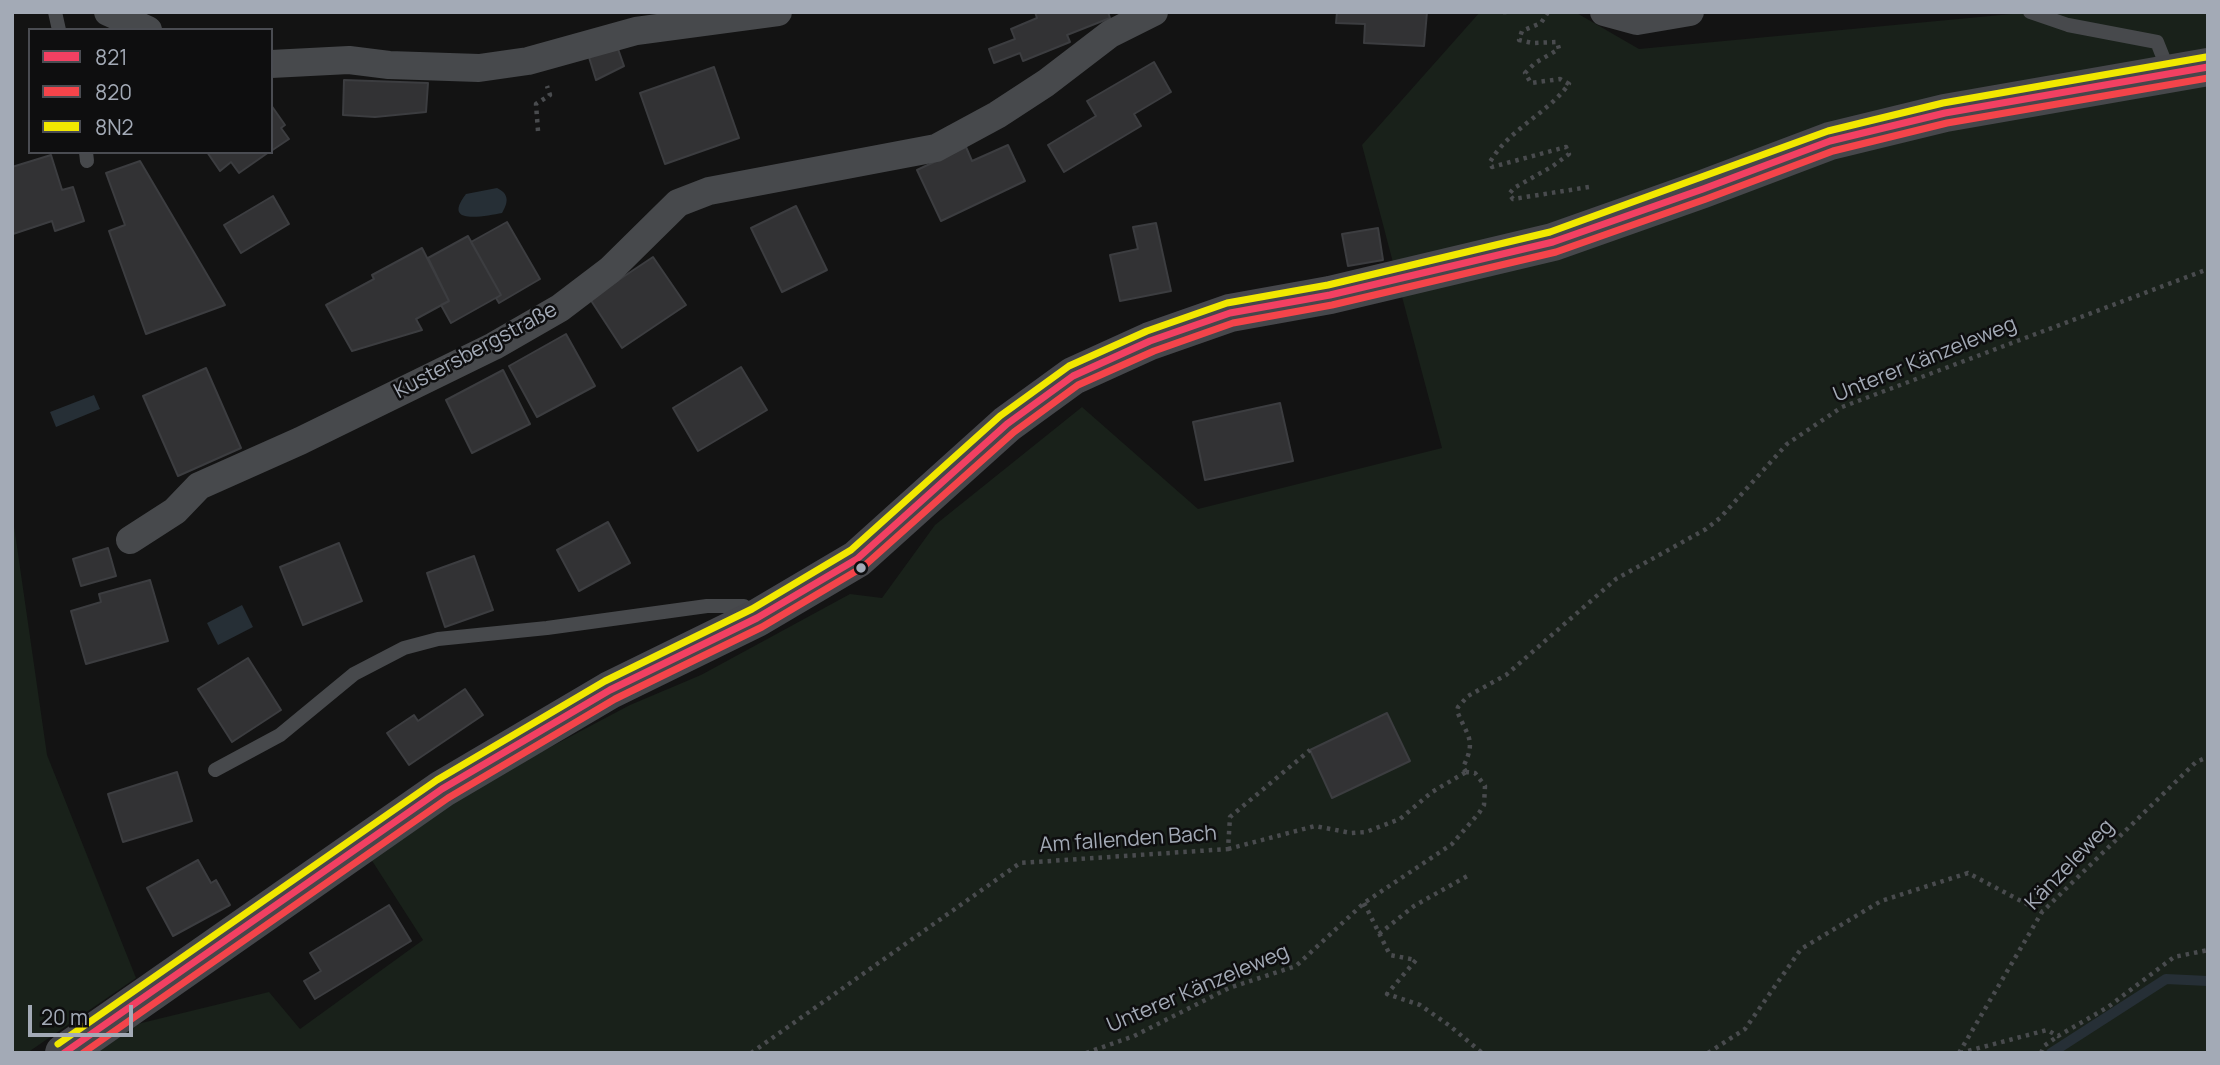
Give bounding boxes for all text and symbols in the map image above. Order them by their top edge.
legend [28,28,273,154]
text: 821 [95,43,127,71]
text: 820 [95,78,132,106]
text: 8N2 [95,113,134,141]
street label: Kustersbergstraße [390,297,562,405]
street label: Unterer Känzeleweg [1830,312,2020,408]
unlabelled marker [854,561,868,575]
street label: Känzeleweg [2021,814,2119,916]
street label: Am fallenden Bach [1038,821,1218,859]
street label: Unterer Känzeleweg [1103,939,1293,1039]
scale bar [32,992,136,1036]
text: 20 m [41,1003,88,1031]

